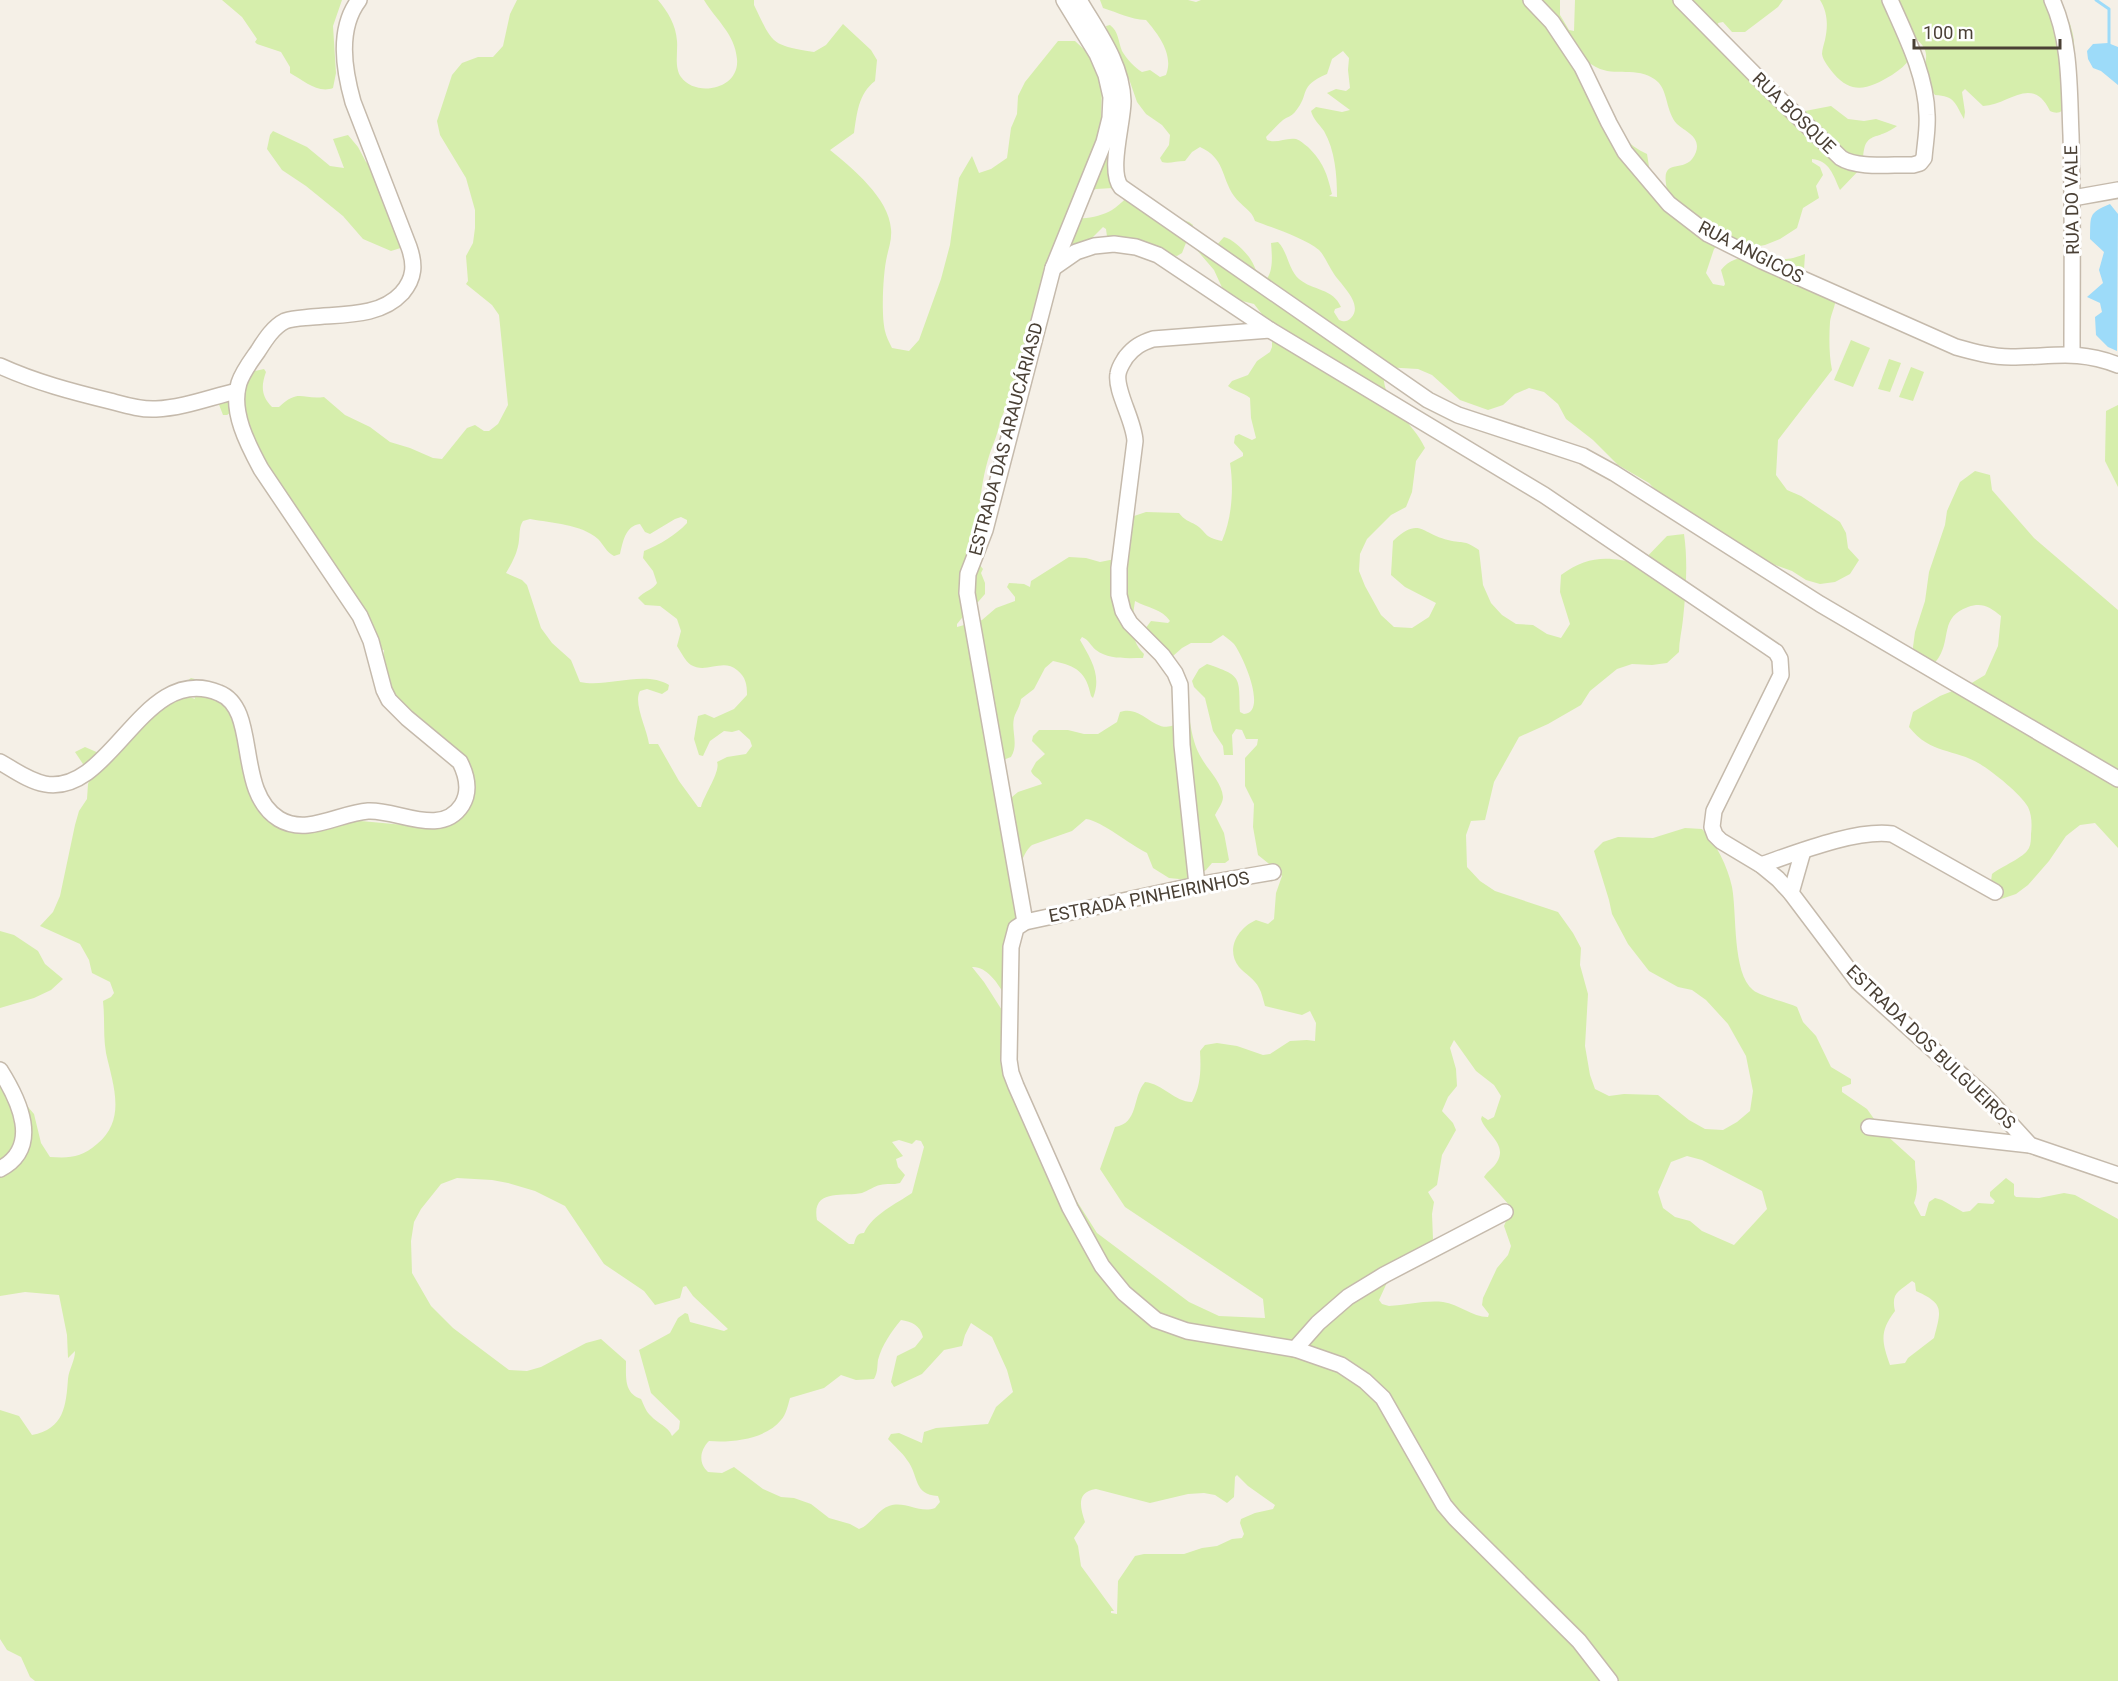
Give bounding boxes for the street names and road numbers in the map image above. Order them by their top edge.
street label: RUA BOSQUE [1748,68,1840,157]
street label: RUA DO VALE [2060,145,2083,255]
street label: RUA ANGICOS [1695,216,1808,287]
street label: ESTRADA DAS ARAUCÁRIASD [964,320,1047,558]
street label: ESTRADA PINHEIRINHOS [1047,867,1251,926]
street label: ESTRADA DOS BULGUEIROS [1842,960,2020,1133]

